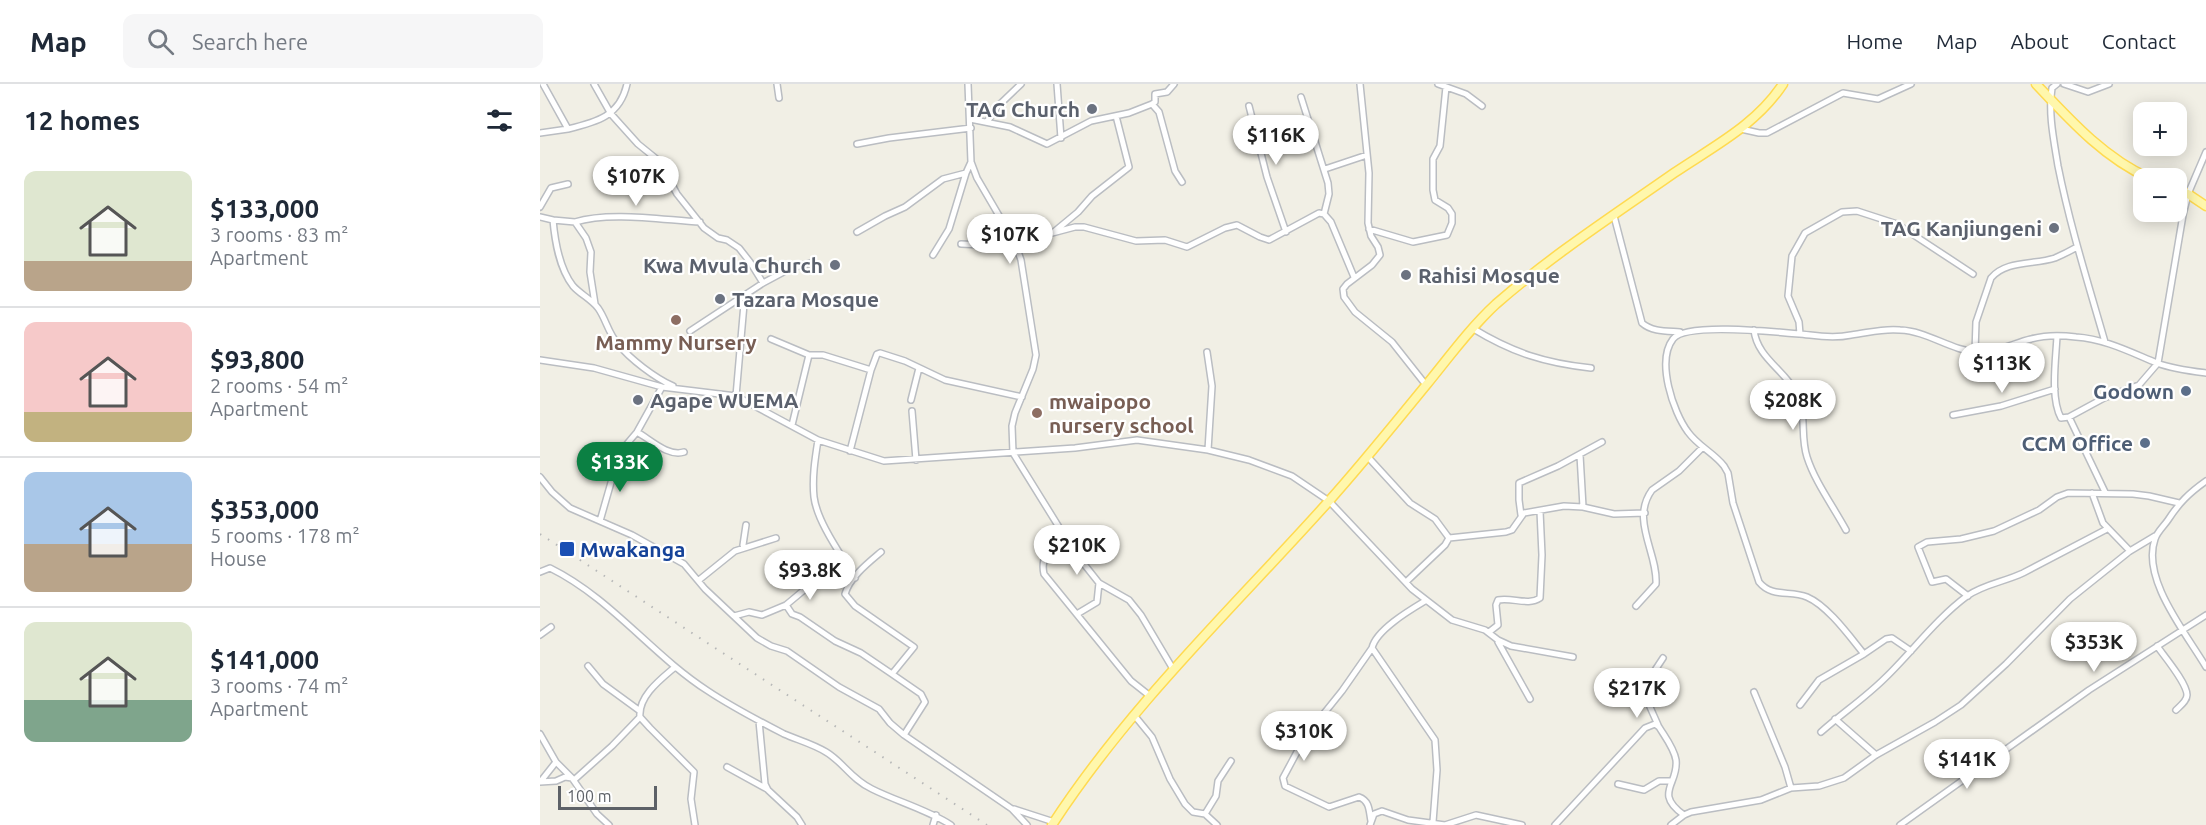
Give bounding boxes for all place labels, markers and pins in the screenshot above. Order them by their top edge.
place label: TAG Church [966,97,1080,121]
marker: TAG Church [1085,102,1099,116]
pin: $116K [1234,115,1318,166]
pin: $107K [594,156,678,207]
pin: $107K [968,214,1052,265]
place label: TAG Kanjiungeni [1881,216,2042,240]
marker: TAG Kanjiungeni [2047,221,2061,235]
place label: Kwa Mvula Church [643,253,823,277]
marker: Kwa Mvula Church [828,258,842,272]
place label: Rahisi Mosque [1418,263,1560,287]
marker: Rahisi Mosque [1399,268,1413,282]
place label: Tazara Mosque [732,287,879,311]
marker: Tazara Mosque [713,292,727,306]
marker: Mammy Nursery [669,313,683,327]
place label: Mammy Nursery [595,330,757,354]
pin: $113K [1960,343,2044,394]
place label: Godown [2093,379,2174,403]
pin: $208K [1751,380,1835,431]
marker: Godown [2179,384,2193,398]
place label: Agape WUEMA [650,388,799,412]
place label: mwaipopo nursery school [1049,389,1194,437]
marker: Agape WUEMA [631,393,645,407]
marker: mwaipopo nursery school [1030,406,1044,420]
place label: CCM Office [2021,431,2133,455]
marker: CCM Office [2138,436,2152,450]
pin: $133K [578,442,662,493]
pin: $210K [1035,525,1119,576]
place label: Mwakanga [580,537,685,561]
marker: Mwakanga [558,540,576,558]
pin: $93.8K [761,550,859,601]
pin: $353K [2052,622,2136,673]
pin: $217K [1595,668,1679,719]
pin: $310K [1262,711,1346,762]
pin: $141K [1925,739,2009,790]

